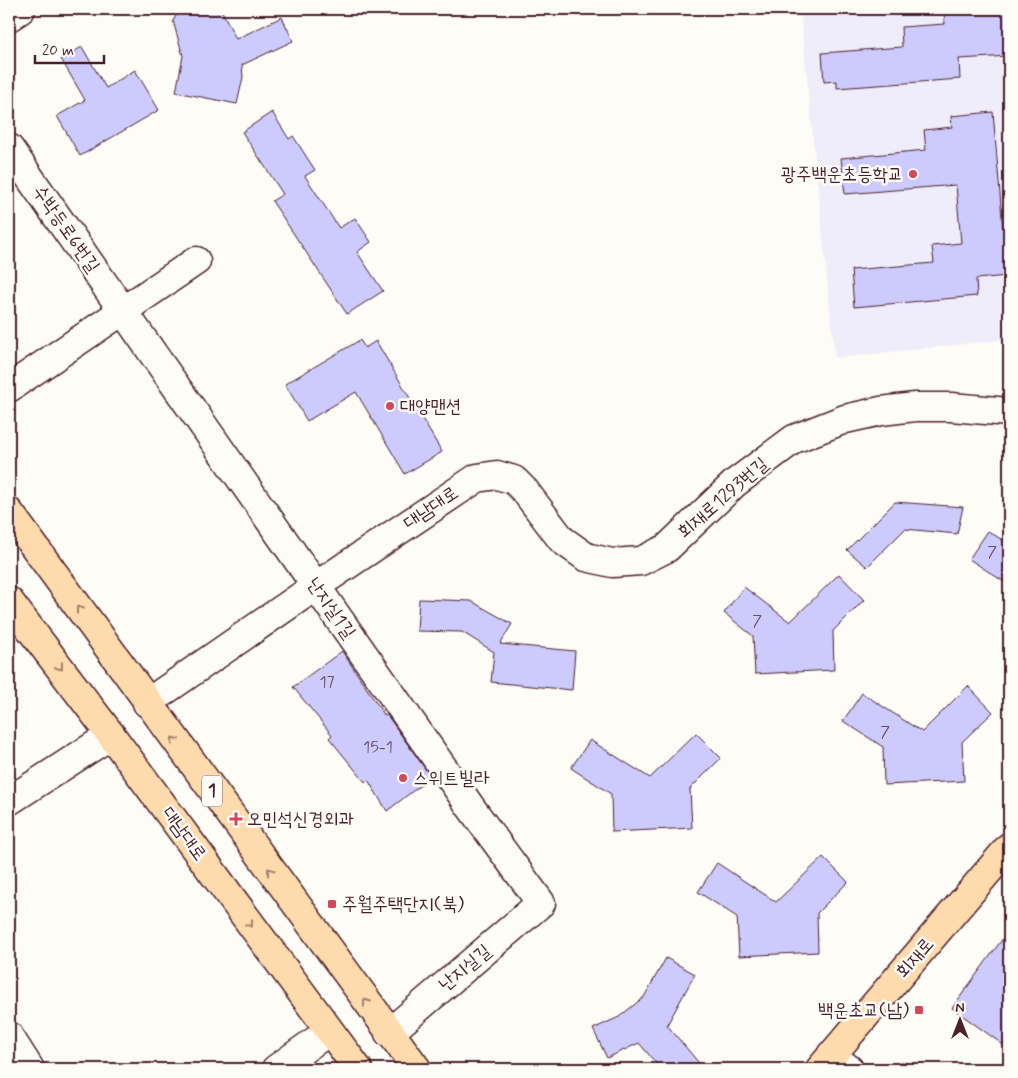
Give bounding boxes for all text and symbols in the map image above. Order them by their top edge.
scale bar [35,32,104,64]
text: 20 m [42,41,74,61]
place label: 광주백운초등학교 [781,162,903,187]
marker: 광주백운초등학교 [907,168,919,180]
street label: 수박등로6번길 [27,180,105,278]
place label: 대양맨션 [400,394,461,419]
marker: 대양맨션 [384,400,396,412]
street label: 회재로1293번길 [672,452,774,544]
street label: 대남대로 [399,481,463,535]
house number: 7 [987,542,997,563]
street label: 난지실1길 [301,572,361,644]
one-way arrow [76,605,85,614]
house number: 7 [752,611,762,632]
one-way arrow [54,661,62,670]
house number: 17 [319,672,335,693]
house number: 7 [880,722,890,743]
one-way arrow [171,736,180,746]
house number: 15-1 [363,737,393,758]
place label: 스위트빌라 [413,766,490,791]
marker: 스위트빌라 [397,772,409,784]
road number: 1 [202,776,222,806]
street label: 대남대로 [156,802,212,866]
place label: 오민석신경외과 [247,807,354,832]
marker: 오민석신경외과 [229,812,243,826]
one-way arrow [267,867,276,877]
place label: 주월주택단지(북) [342,892,464,917]
marker: 주월주택단지(북) [326,898,338,910]
one-way arrow [245,918,253,927]
street label: 회재로 [891,932,939,984]
street label: 난지실길 [434,939,496,997]
north arrow [936,996,986,1046]
place label: 백운초교(남) [818,998,909,1023]
one-way arrow [364,999,372,1008]
text: N [955,999,965,1017]
marker: 백운초교(남) [913,1004,925,1016]

